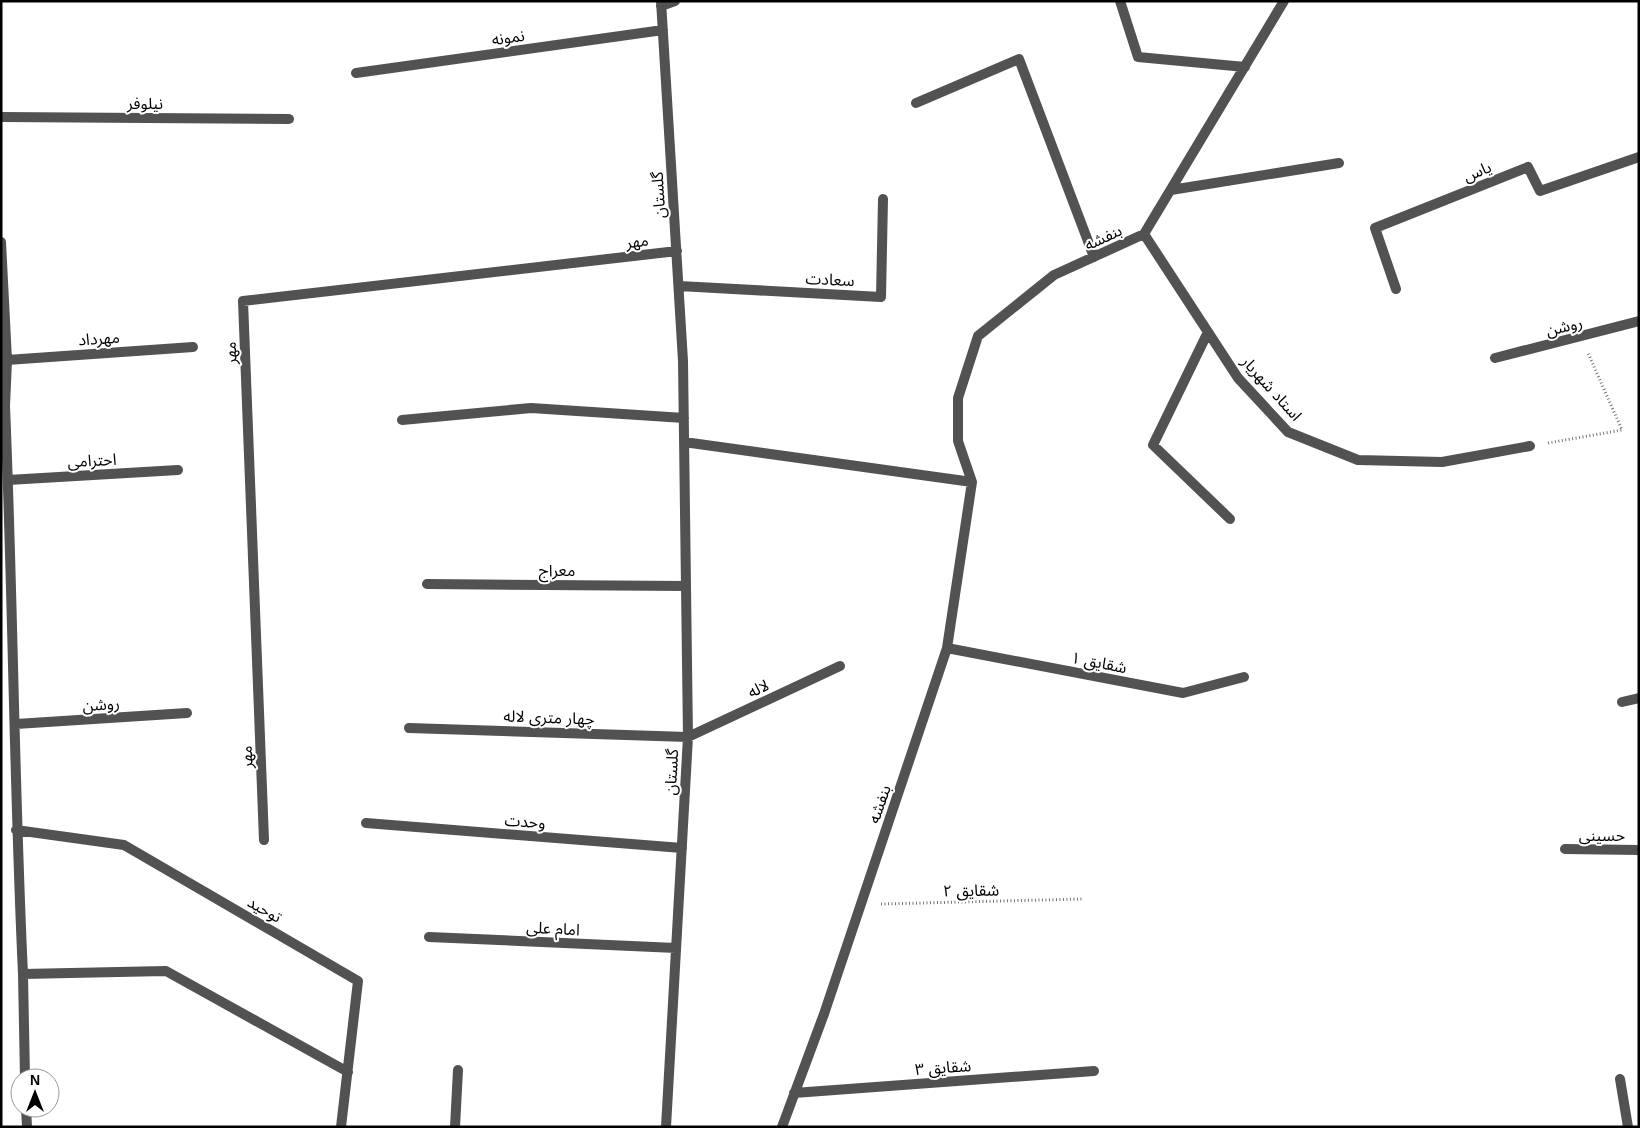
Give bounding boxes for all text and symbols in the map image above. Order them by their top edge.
street label: نمونه [490,27,526,49]
street label: نیلوفر [126,95,163,113]
street label: یاس [1461,158,1494,186]
street label: گلستان [649,171,669,219]
street label: بنفشه [1082,221,1125,253]
street label: مهر [624,232,650,252]
street label: سعادت [805,270,855,289]
street label: روشن [1544,314,1584,340]
street label: مهرداد [78,329,120,349]
street label: مهر [222,341,240,366]
street label: استاد شهریار [1237,352,1305,425]
street label: احترامی [67,451,117,471]
street label: معراج [539,562,575,583]
street label: شقایق ۱ [1069,649,1128,678]
street label: لاله [745,676,771,701]
street label: روشن [82,695,120,715]
street label: چهار متری لاله [503,707,595,730]
street label: مهر [238,745,256,770]
street label: گلستان [662,748,682,796]
street label: بنفشه [865,783,894,825]
street label: وحدت [504,812,546,832]
street label: حسینی [1579,827,1625,845]
street label: شقایق ۲ [943,882,999,901]
street label: توحید [244,893,285,927]
street label: امام علی [526,919,580,942]
street label: شقایق ۳ [914,1057,972,1080]
north arrow [10,1068,60,1118]
text: N [30,1072,40,1088]

